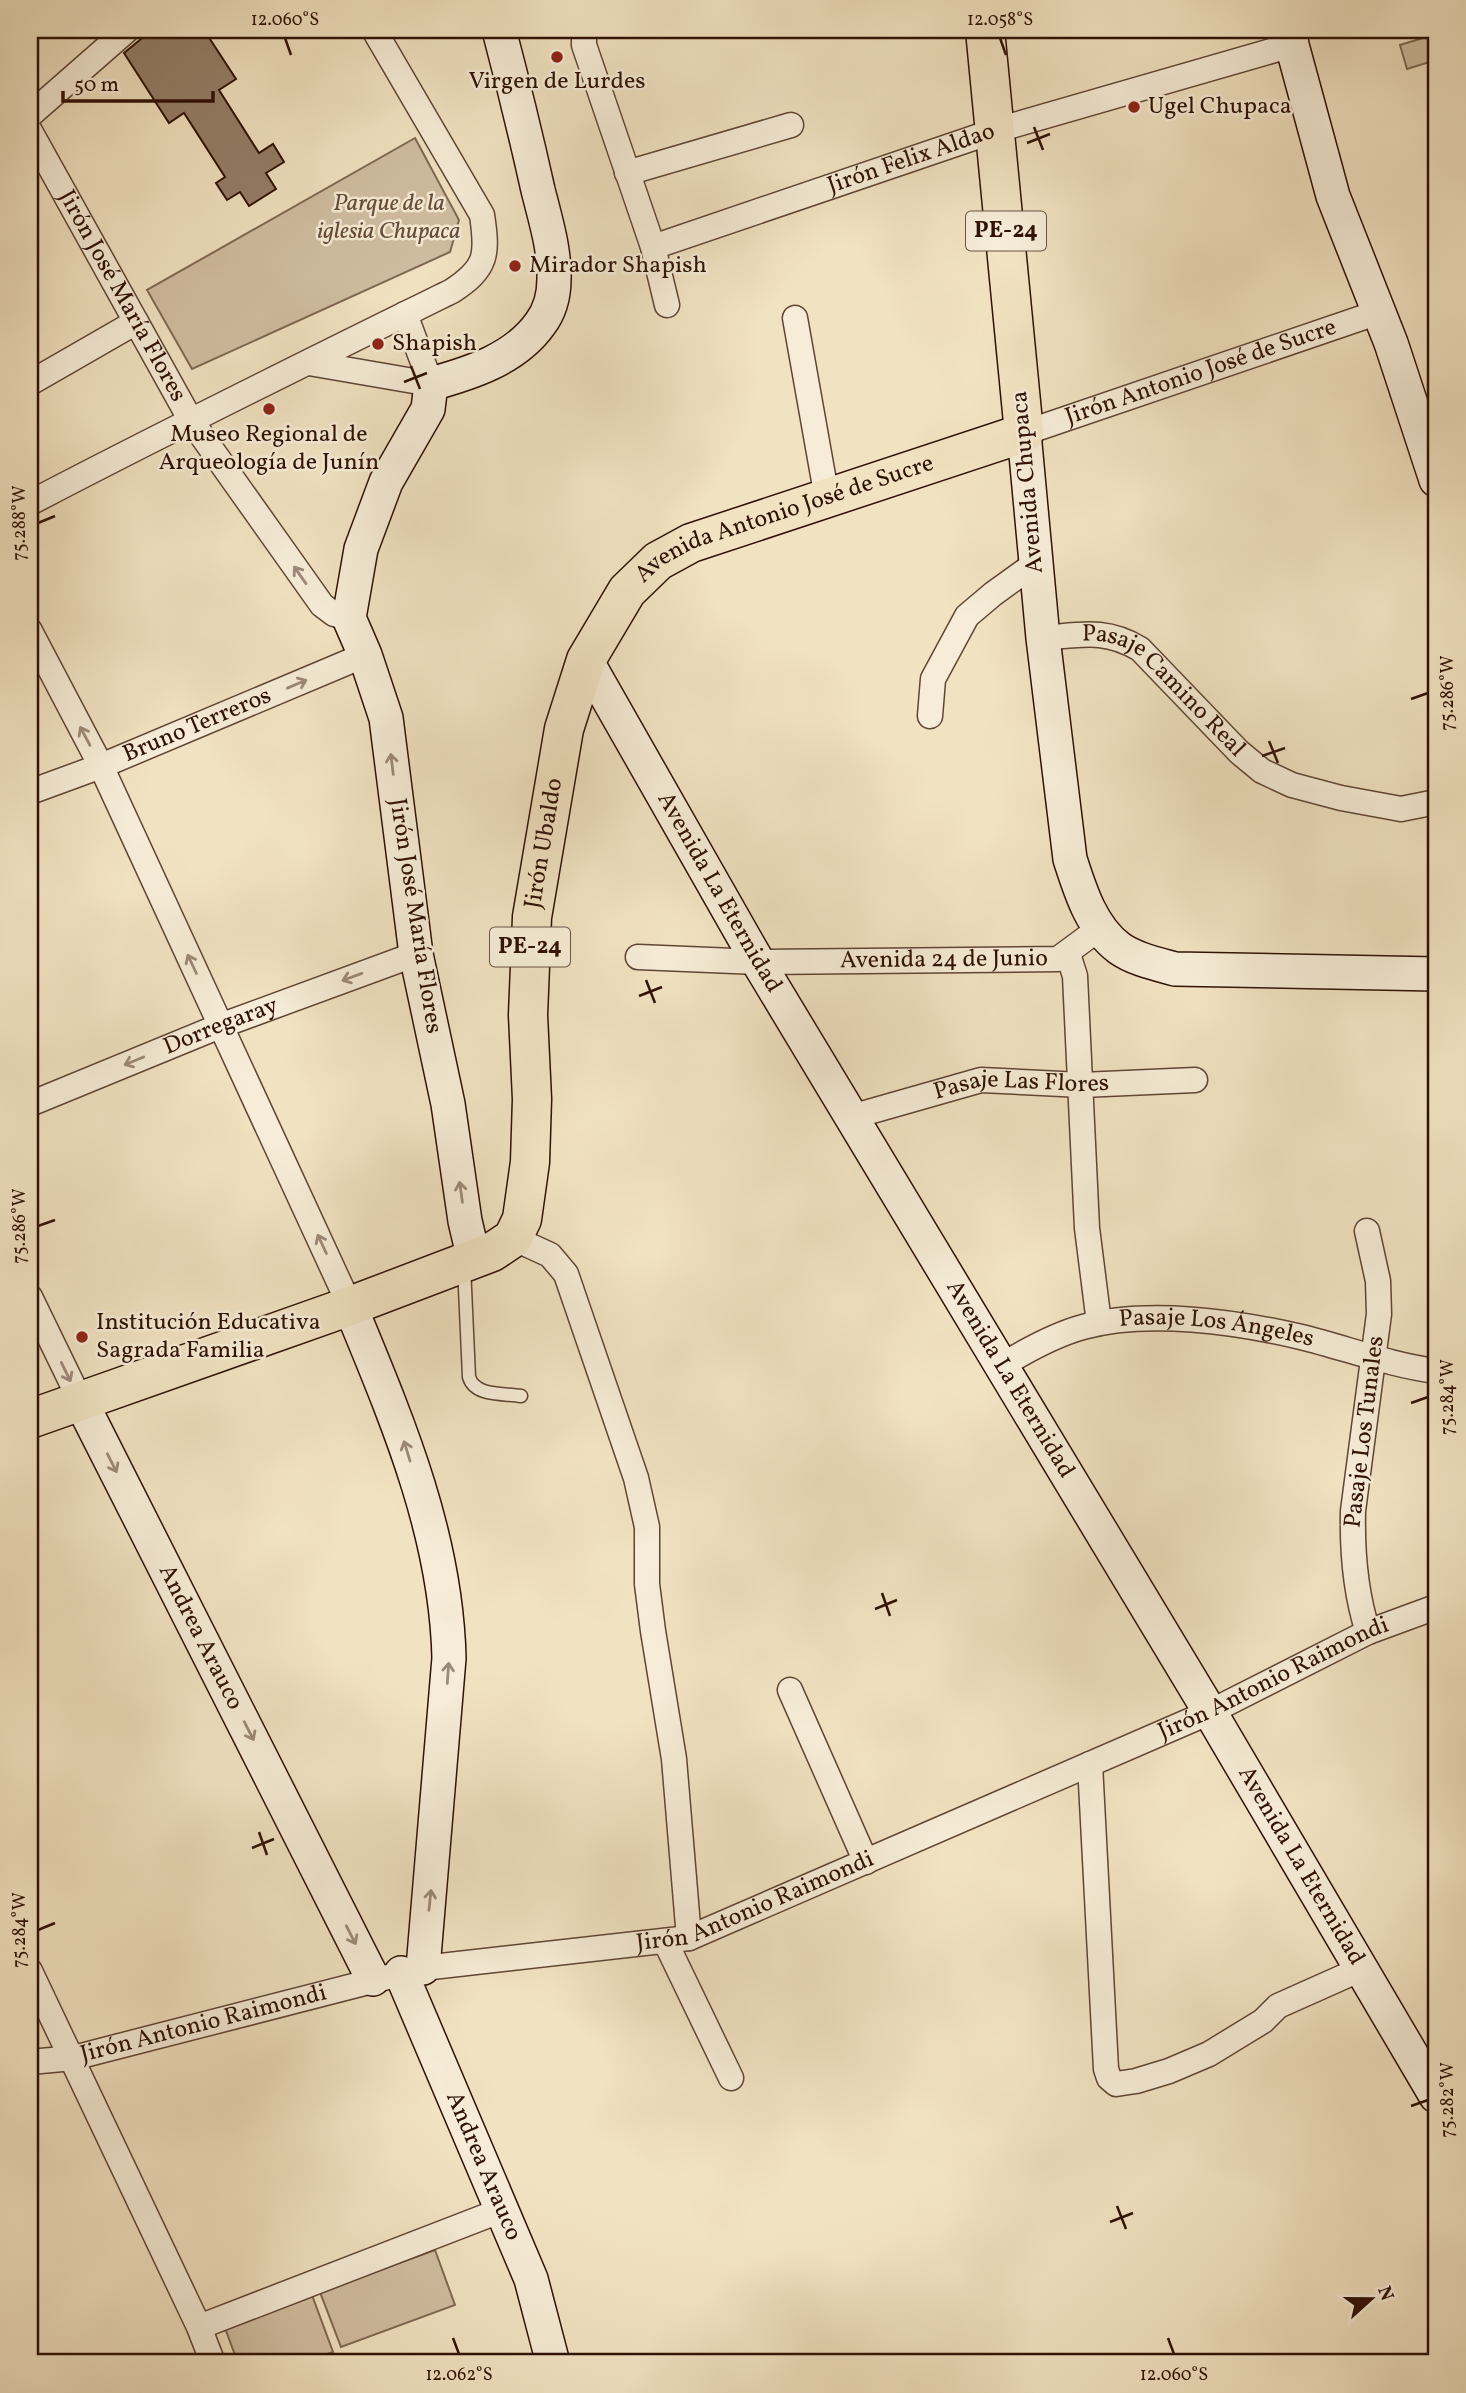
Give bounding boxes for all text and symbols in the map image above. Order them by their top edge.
text: 12.060°S [251,8,319,33]
text: 12.058°S [967,8,1033,33]
marker: Virgen de Lurdes [549,49,565,65]
scale bar [63,60,214,104]
place label: Virgen de Lurdes [468,65,646,99]
text: 50 m [74,71,119,100]
place label: Ugel Chupaca [1148,90,1292,124]
marker: Ugel Chupaca [1126,99,1142,115]
street label: Jirón Felix Aldao [823,115,1000,203]
street label: Jirón José María Flores [49,184,194,408]
park label: Parque de la iglesia Chupaca [317,187,461,249]
road number: PE-24 [966,212,1046,250]
place label: Mirador Shapish [529,249,707,283]
marker: Mirador Shapish [507,258,523,274]
street label: Jirón Antonio José de Sucre [1061,311,1341,435]
place label: Shapish [392,327,477,361]
marker: Shapish [370,336,386,352]
street label: Avenida Chupaca [1003,389,1053,575]
marker: Museo Regional de Arqueología de Junín [261,401,277,417]
place label: Museo Regional de Arqueología de Junín [159,418,379,480]
street label: Avenida Antonio José de Sucre [627,447,938,591]
text: 75.288°W [8,485,33,561]
one-way arrow [293,566,307,585]
street label: Pasaje Camino Real [1082,617,1253,765]
text: 75.286°W [1436,655,1461,731]
one-way arrow [286,676,308,689]
street label: Bruno Terreros [118,679,277,772]
one-way arrow [78,726,91,747]
one-way arrow [385,754,398,776]
street label: Jirón Ubaldo [517,775,572,911]
street label: Avenida La Eternidad [648,786,790,999]
street label: Jirón José María Flores [380,796,450,1036]
road number: PE-24 [490,928,570,966]
street label: Avenida 24 de Junio [840,942,1048,978]
one-way arrow [184,954,198,975]
one-way arrow [341,972,363,985]
street label: Dorregaray [158,989,283,1064]
one-way arrow [124,1056,145,1069]
street label: Pasaje Las Flores [930,1063,1110,1110]
one-way arrow [454,1181,467,1204]
text: 75.286°W [8,1188,33,1264]
one-way arrow [314,1234,328,1255]
street label: Avenida La Eternidad [937,1274,1083,1485]
street label: Pasaje Los Ángeles [1118,1301,1318,1357]
place label: Institución Educativa Sagrada Familia [96,1306,321,1368]
marker: Institución Educativa Sagrada Familia [74,1329,90,1345]
street label: Pasaje Los Tunales [1336,1334,1394,1530]
text: 75.284°W [1436,1359,1461,1435]
one-way arrow [60,1361,73,1382]
one-way arrow [400,1440,413,1462]
one-way arrow [105,1452,119,1473]
street label: Andrea Arauco [149,1559,251,1716]
street label: Jirón Antonio Raimondi [1153,1609,1394,1749]
one-way arrow [442,1662,455,1685]
one-way arrow [242,1720,256,1741]
street label: Avenida La Eternidad [1229,1760,1373,1972]
street label: Jirón Antonio Raimondi [635,1843,880,1961]
one-way arrow [424,1889,437,1912]
text: 75.284°W [8,1892,33,1968]
one-way arrow [344,1924,358,1945]
street label: Jirón Antonio Raimondi [77,1976,330,2072]
text: 75.282°W [1436,2062,1461,2138]
street label: Andrea Arauco [436,2086,530,2246]
north arrow [1336,2264,1406,2334]
text: N [1370,2283,1400,2305]
text: 12.062°S [425,2363,493,2388]
text: 12.060°S [1140,2363,1208,2388]

